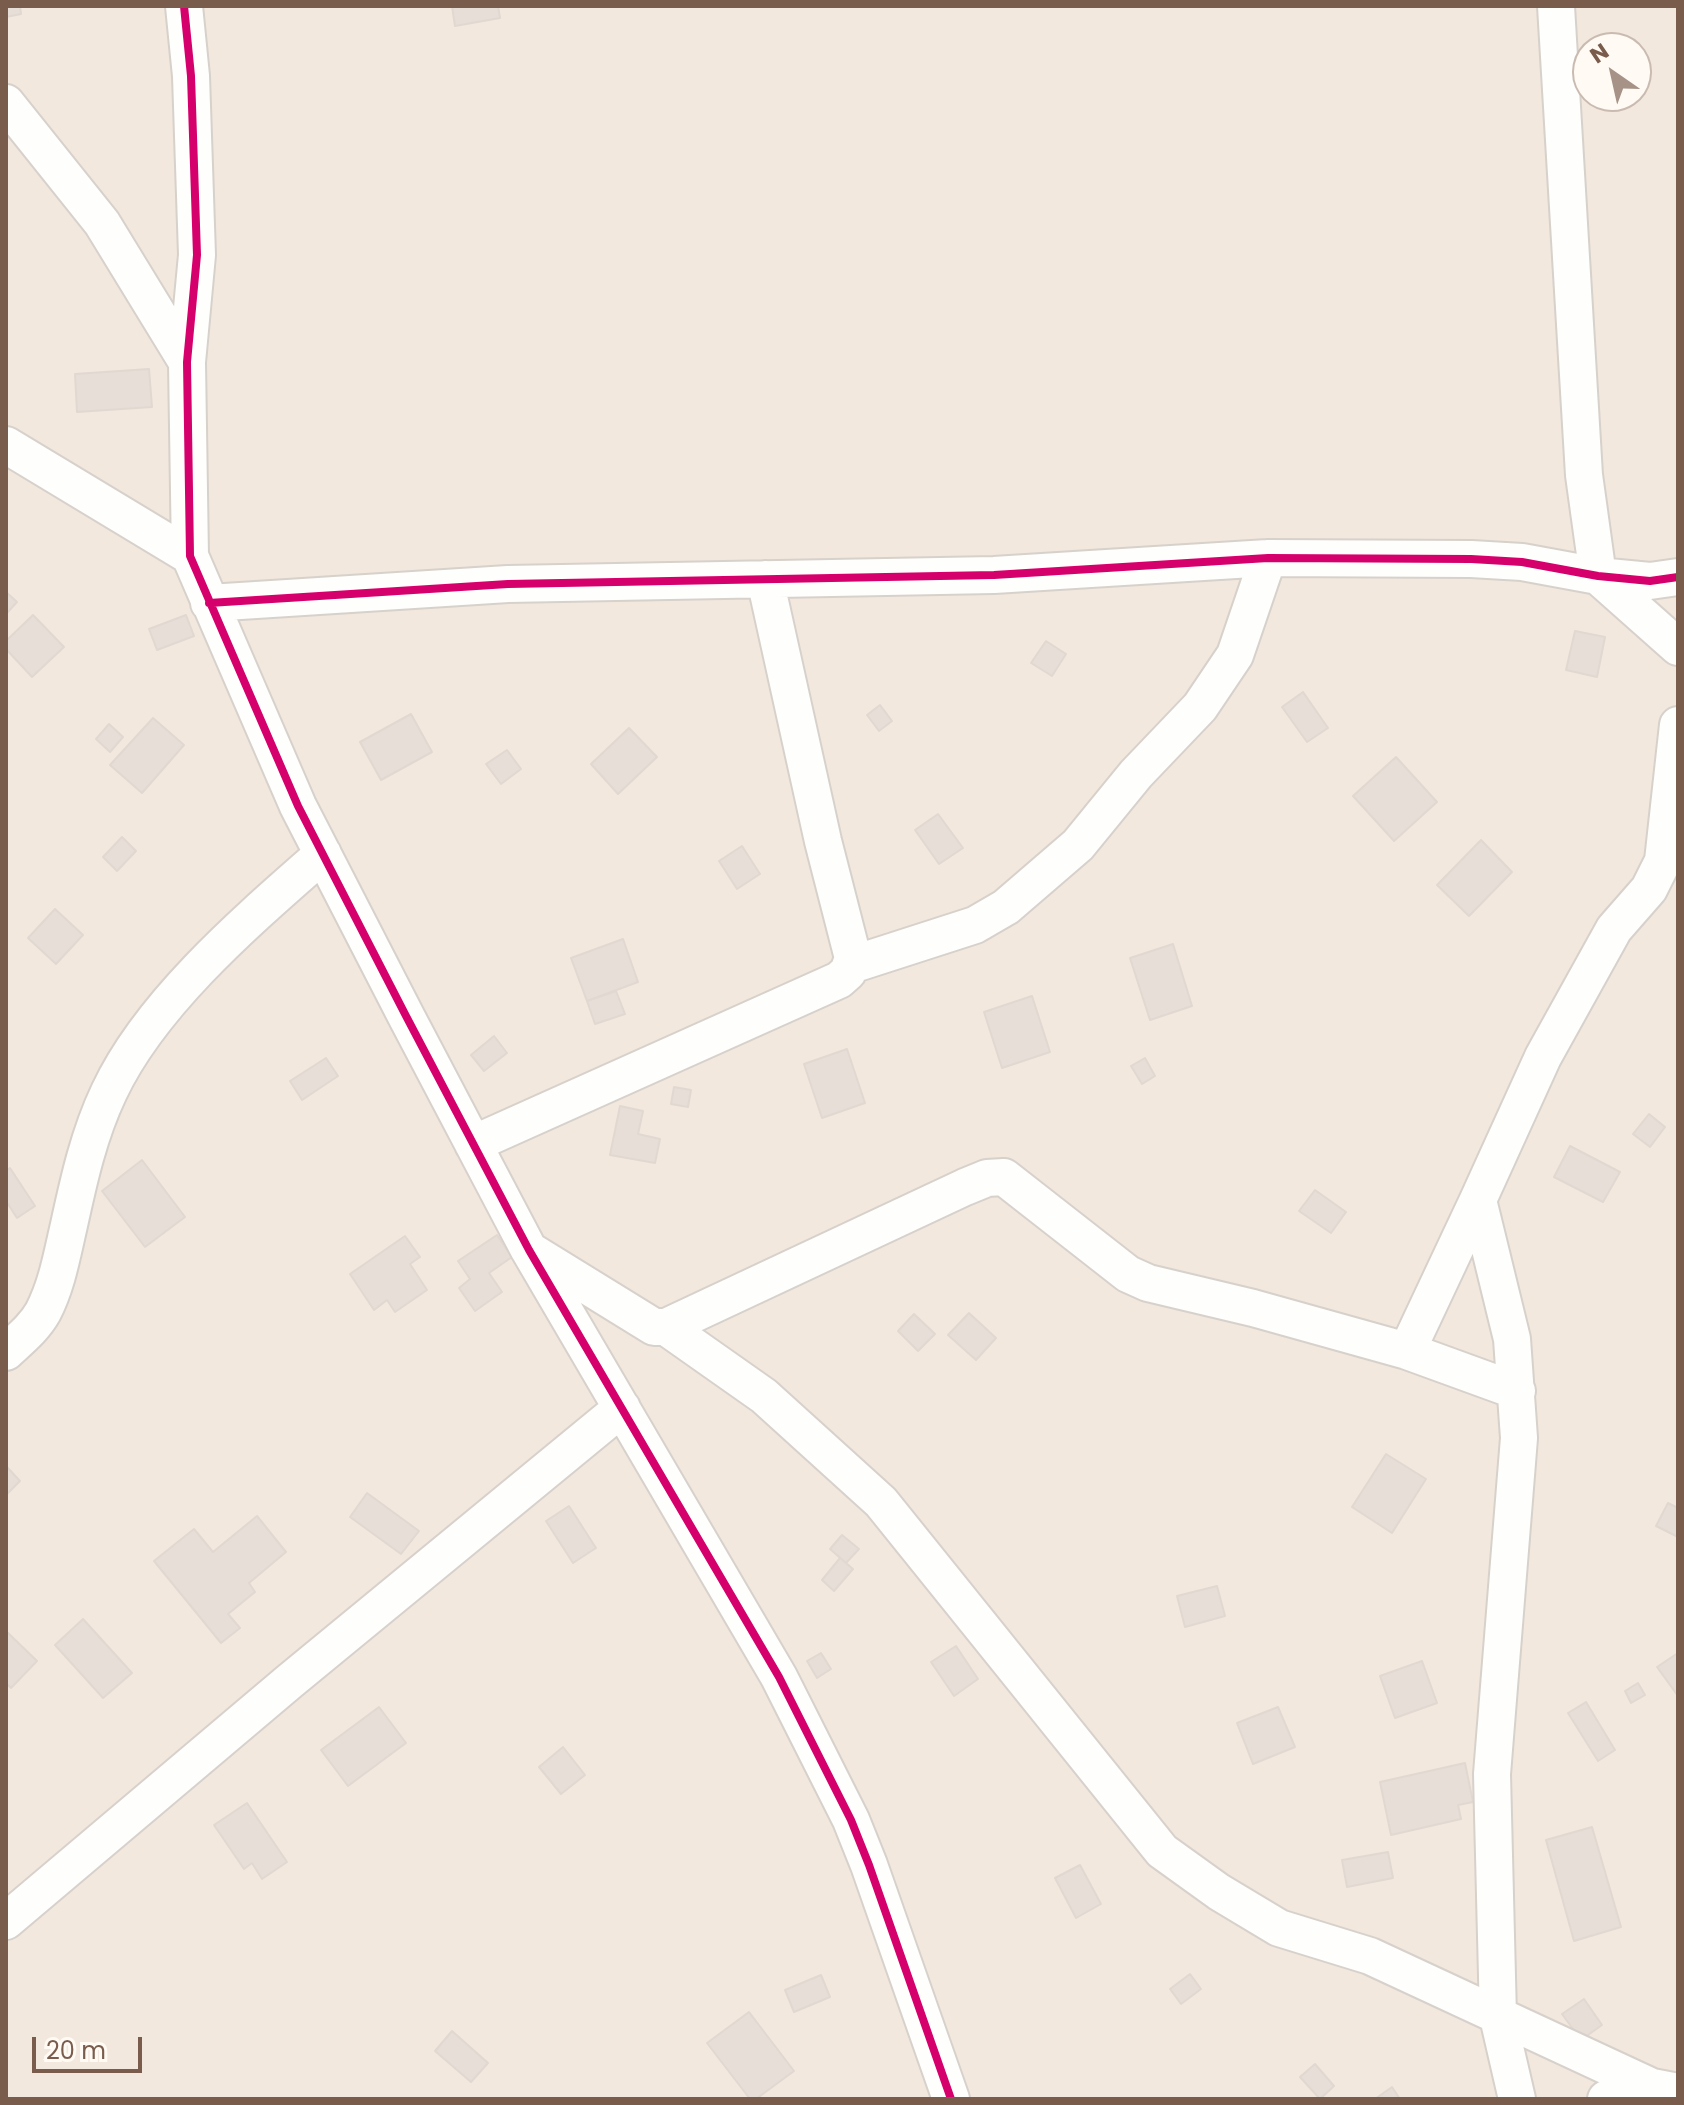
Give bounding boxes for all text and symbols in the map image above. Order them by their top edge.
north arrow [1572,32,1652,112]
text: N [1584,36,1615,71]
scale bar [36,2021,146,2071]
text: 20 m [46,2034,106,2067]

